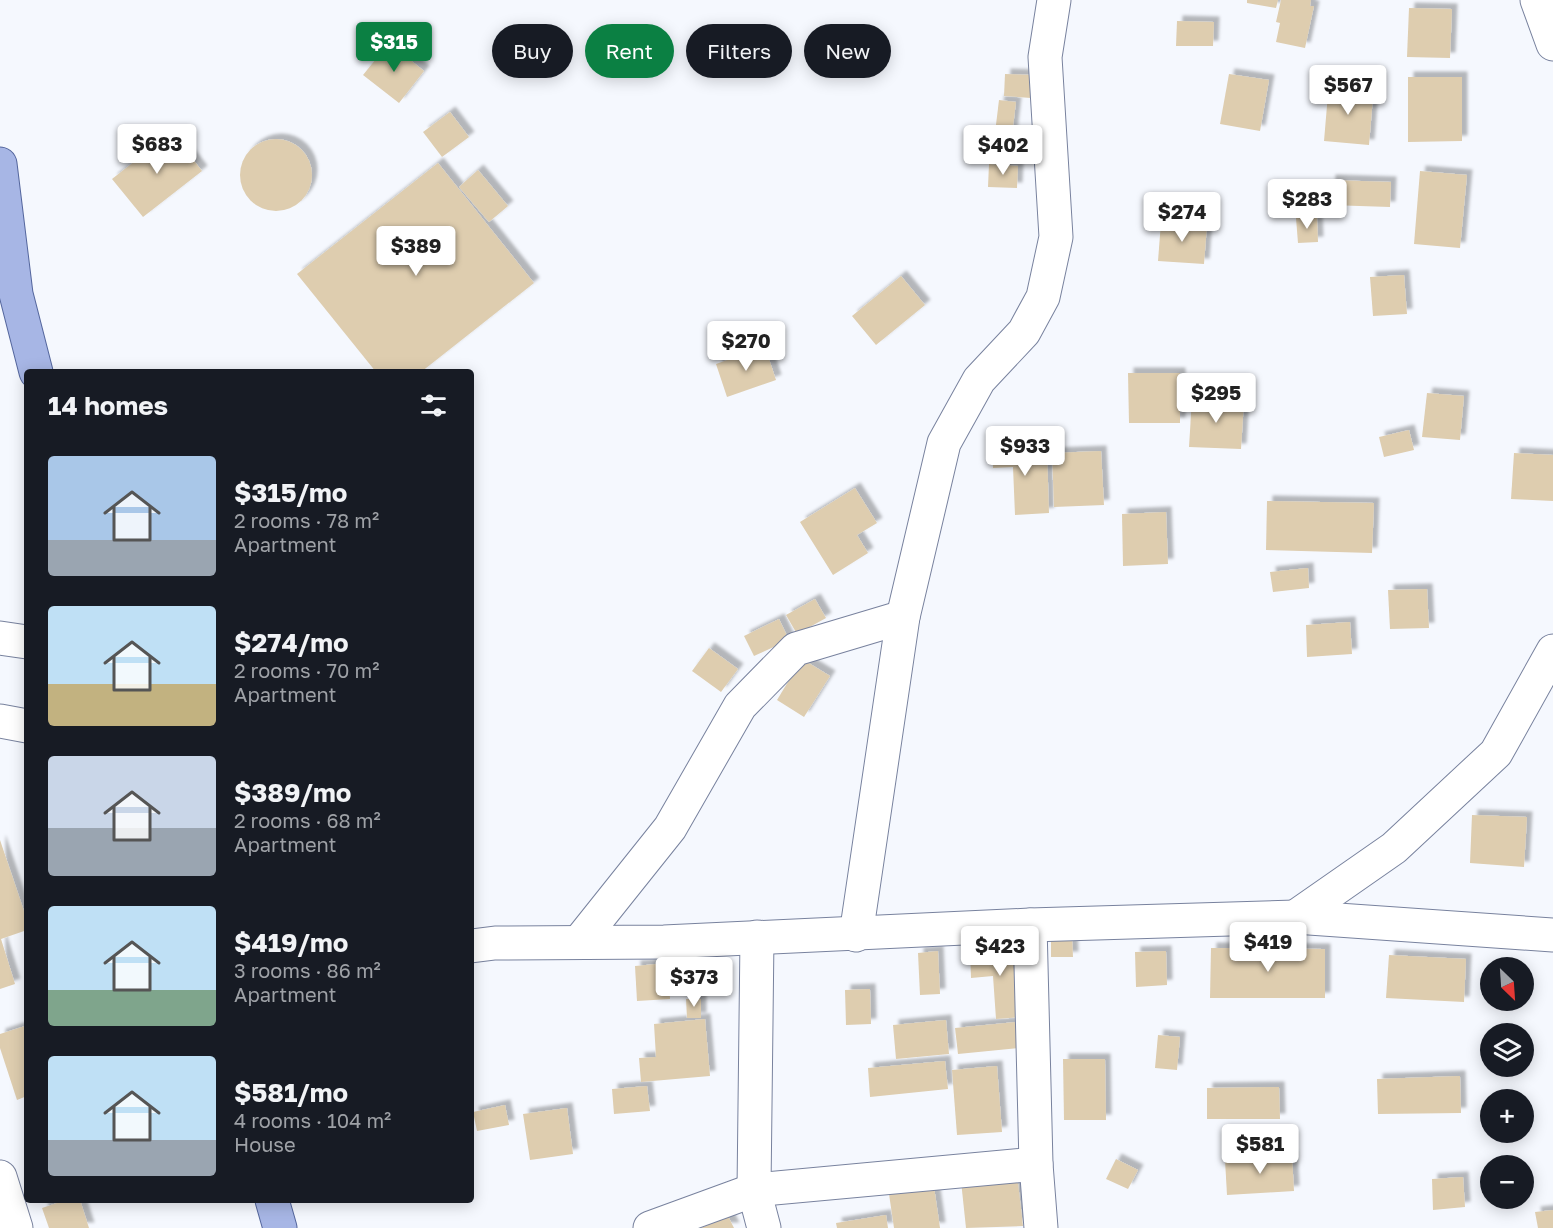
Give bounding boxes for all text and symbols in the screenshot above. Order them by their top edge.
pin: $315 [358,22,430,73]
chip: Buy [492,24,573,78]
chip: Rent [585,24,674,78]
chip: Filters [686,24,792,78]
chip: New [804,24,891,78]
text: $315 [370,29,418,53]
pin: $567 [1312,65,1384,116]
text: $567 [1323,72,1373,96]
pin: $683 [121,124,193,175]
pin: $402 [967,125,1039,176]
text: $683 [131,131,183,155]
text: $402 [977,132,1029,156]
pin: $283 [1271,179,1343,230]
text: $283 [1282,186,1332,210]
pin: $274 [1146,192,1218,243]
text: $274 [1158,199,1207,223]
pin: $389 [380,226,452,277]
text: $389 [390,233,442,257]
pin: $270 [710,321,782,372]
text: $270 [721,328,771,352]
pin: $295 [1180,373,1252,424]
text: $295 [1191,380,1241,404]
icon: filters [417,389,450,422]
text: 14 homes [48,390,168,421]
pin: $933 [989,426,1061,477]
text: $933 [1000,433,1050,457]
text: $315/mo [234,477,347,508]
icon: home [96,480,168,552]
text: 2 rooms · 78 m² [234,508,379,532]
text: Apartment [234,532,337,556]
text: $274/mo [234,627,349,658]
icon: home [96,630,168,702]
text: 2 rooms · 70 m² [234,658,379,682]
text: Apartment [234,682,337,706]
text: $389/mo [234,777,351,808]
icon: home [96,780,168,852]
text: 2 rooms · 68 m² [234,808,381,832]
text: Apartment [234,832,337,856]
pin: $419 [1232,922,1304,973]
pin: $423 [964,926,1036,977]
text: $419/mo [234,927,348,958]
text: $419 [1244,929,1292,953]
icon: home [96,930,168,1002]
text: $423 [975,933,1025,957]
pin: $373 [658,957,730,1008]
north arrow [1480,957,1534,1011]
map controls [1480,957,1534,1209]
text: 3 rooms · 86 m² [234,958,381,982]
text: $373 [670,964,718,988]
text: Apartment [234,982,337,1006]
button: layers [1480,1023,1534,1077]
text: $581/mo [234,1077,348,1108]
icon: home [96,1080,168,1152]
button: + [1480,1089,1534,1143]
text: 4 rooms · 104 m² [234,1108,391,1132]
pin: $581 [1224,1124,1296,1175]
text: $581 [1236,1131,1284,1155]
text: House [234,1132,296,1156]
button: − [1480,1155,1534,1209]

